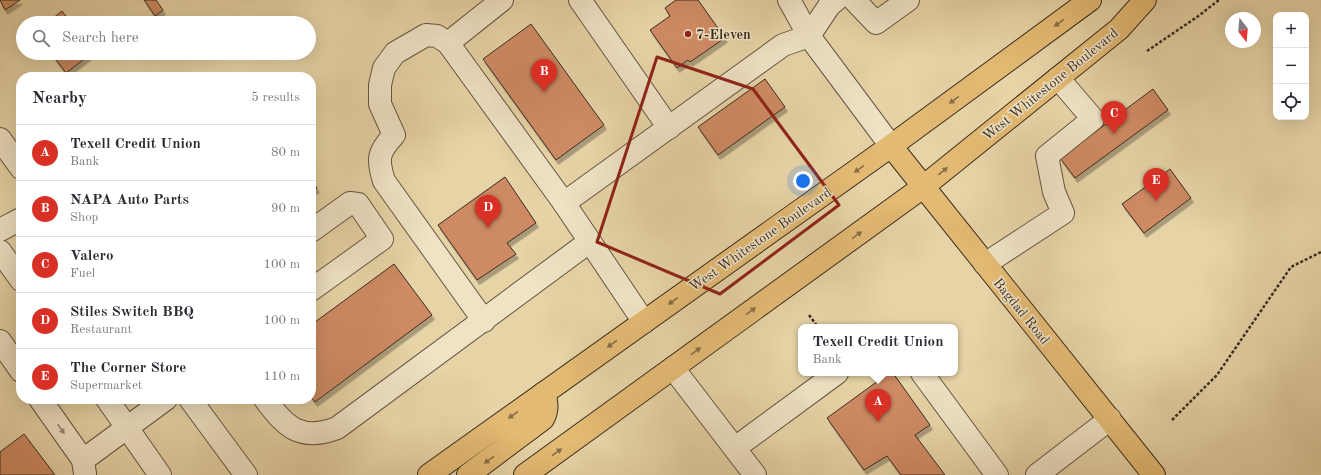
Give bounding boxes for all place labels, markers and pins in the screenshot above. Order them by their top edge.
place label: 7-Eleven [696,28,751,42]
marker: 7-Eleven [683,29,693,39]
pin: B [531,59,557,92]
pin: C [1101,101,1127,134]
pin: E [1143,168,1169,201]
pin: D [475,195,501,228]
pin: A [865,389,891,422]

